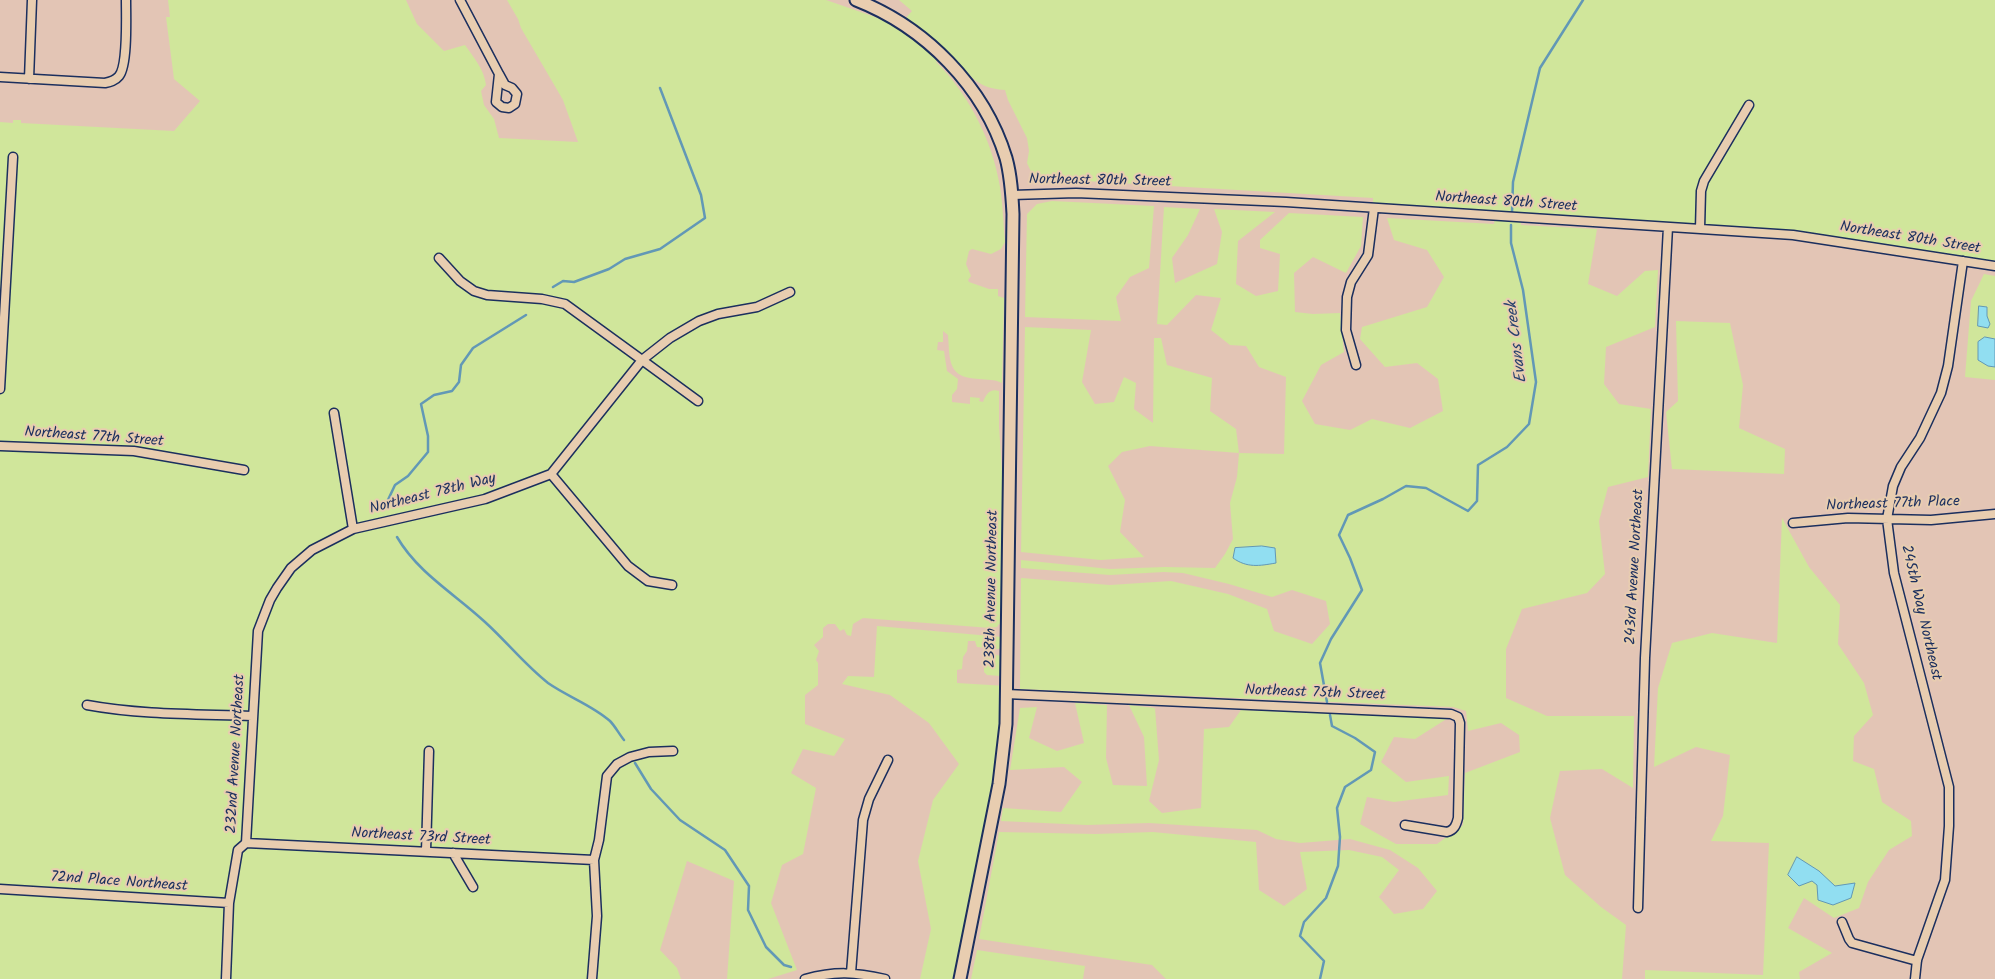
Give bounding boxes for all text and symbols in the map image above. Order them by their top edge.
street label: Northeast 80th Street [1029,172,1171,192]
street label: Northeast 80th Street [1434,189,1578,217]
street label: Northeast 80th Street [1838,219,1982,259]
water label: Evans Creek [1503,300,1533,384]
street label: Northeast 77th Street [24,424,164,452]
street label: Northeast 78th Way [368,471,498,519]
street label: 243rd Avenue Northeast [1623,489,1649,645]
street label: Northeast 77th Place [1826,494,1960,516]
street label: 238th Avenue Northeast [983,510,1003,668]
street label: 245th Way Northeast [1896,544,1944,682]
street label: 232nd Avenue Northeast [224,674,250,834]
street label: Northeast 75th Street [1244,683,1386,705]
street label: Northeast 73rd Street [351,825,491,851]
street label: 72nd Place Northeast [50,869,188,897]

